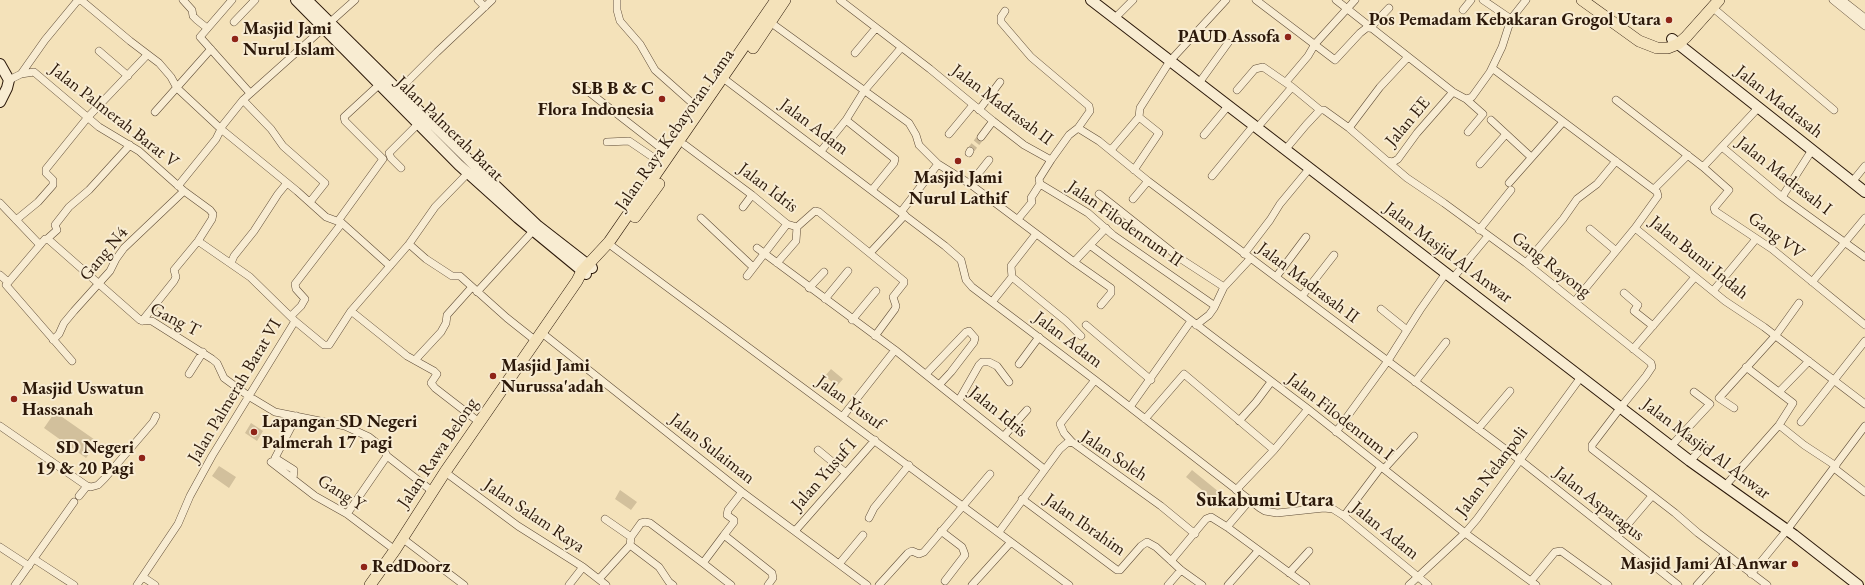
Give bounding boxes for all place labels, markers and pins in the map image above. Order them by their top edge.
place label: Pos Pemadam Kebakaran Grogol Utara [1369,9,1661,31]
marker: Pos Pemadam Kebakaran Grogol Utara [1664,15,1674,25]
place label: Masjid Jami Nurul Islam [243,18,335,60]
place label: PAUD Assofa [1178,26,1280,48]
marker: PAUD Assofa [1283,32,1293,42]
marker: Masjid Jami Nurul Islam [230,34,240,44]
place label: SLB B & C Flora Indonesia [538,78,654,120]
marker: SLB B & C Flora Indonesia [657,94,667,104]
marker: Masjid Jami Nurul Lathif [953,156,963,166]
place label: Masjid Jami Nurul Lathif [909,167,1007,210]
place label: Masjid Jami Nurussa'adah [501,355,604,398]
marker: Masjid Jami Nurussa'adah [488,371,498,381]
place label: Masjid Uswatun Hassanah [22,378,144,420]
marker: Masjid Uswatun Hassanah [9,394,19,404]
place label: Lapangan SD Negeri Palmerah 17 pagi [262,411,417,454]
marker: Lapangan SD Negeri Palmerah 17 pagi [249,427,259,437]
place label: SD Negeri 19 & 20 Pagi [36,437,134,480]
marker: SD Negeri 19 & 20 Pagi [137,453,147,463]
place label: Masjid Jami Al Anwar [1620,553,1787,575]
place label: RedDoorz [372,556,450,578]
marker: Masjid Jami Al Anwar [1790,559,1800,569]
marker: RedDoorz [359,562,369,572]

